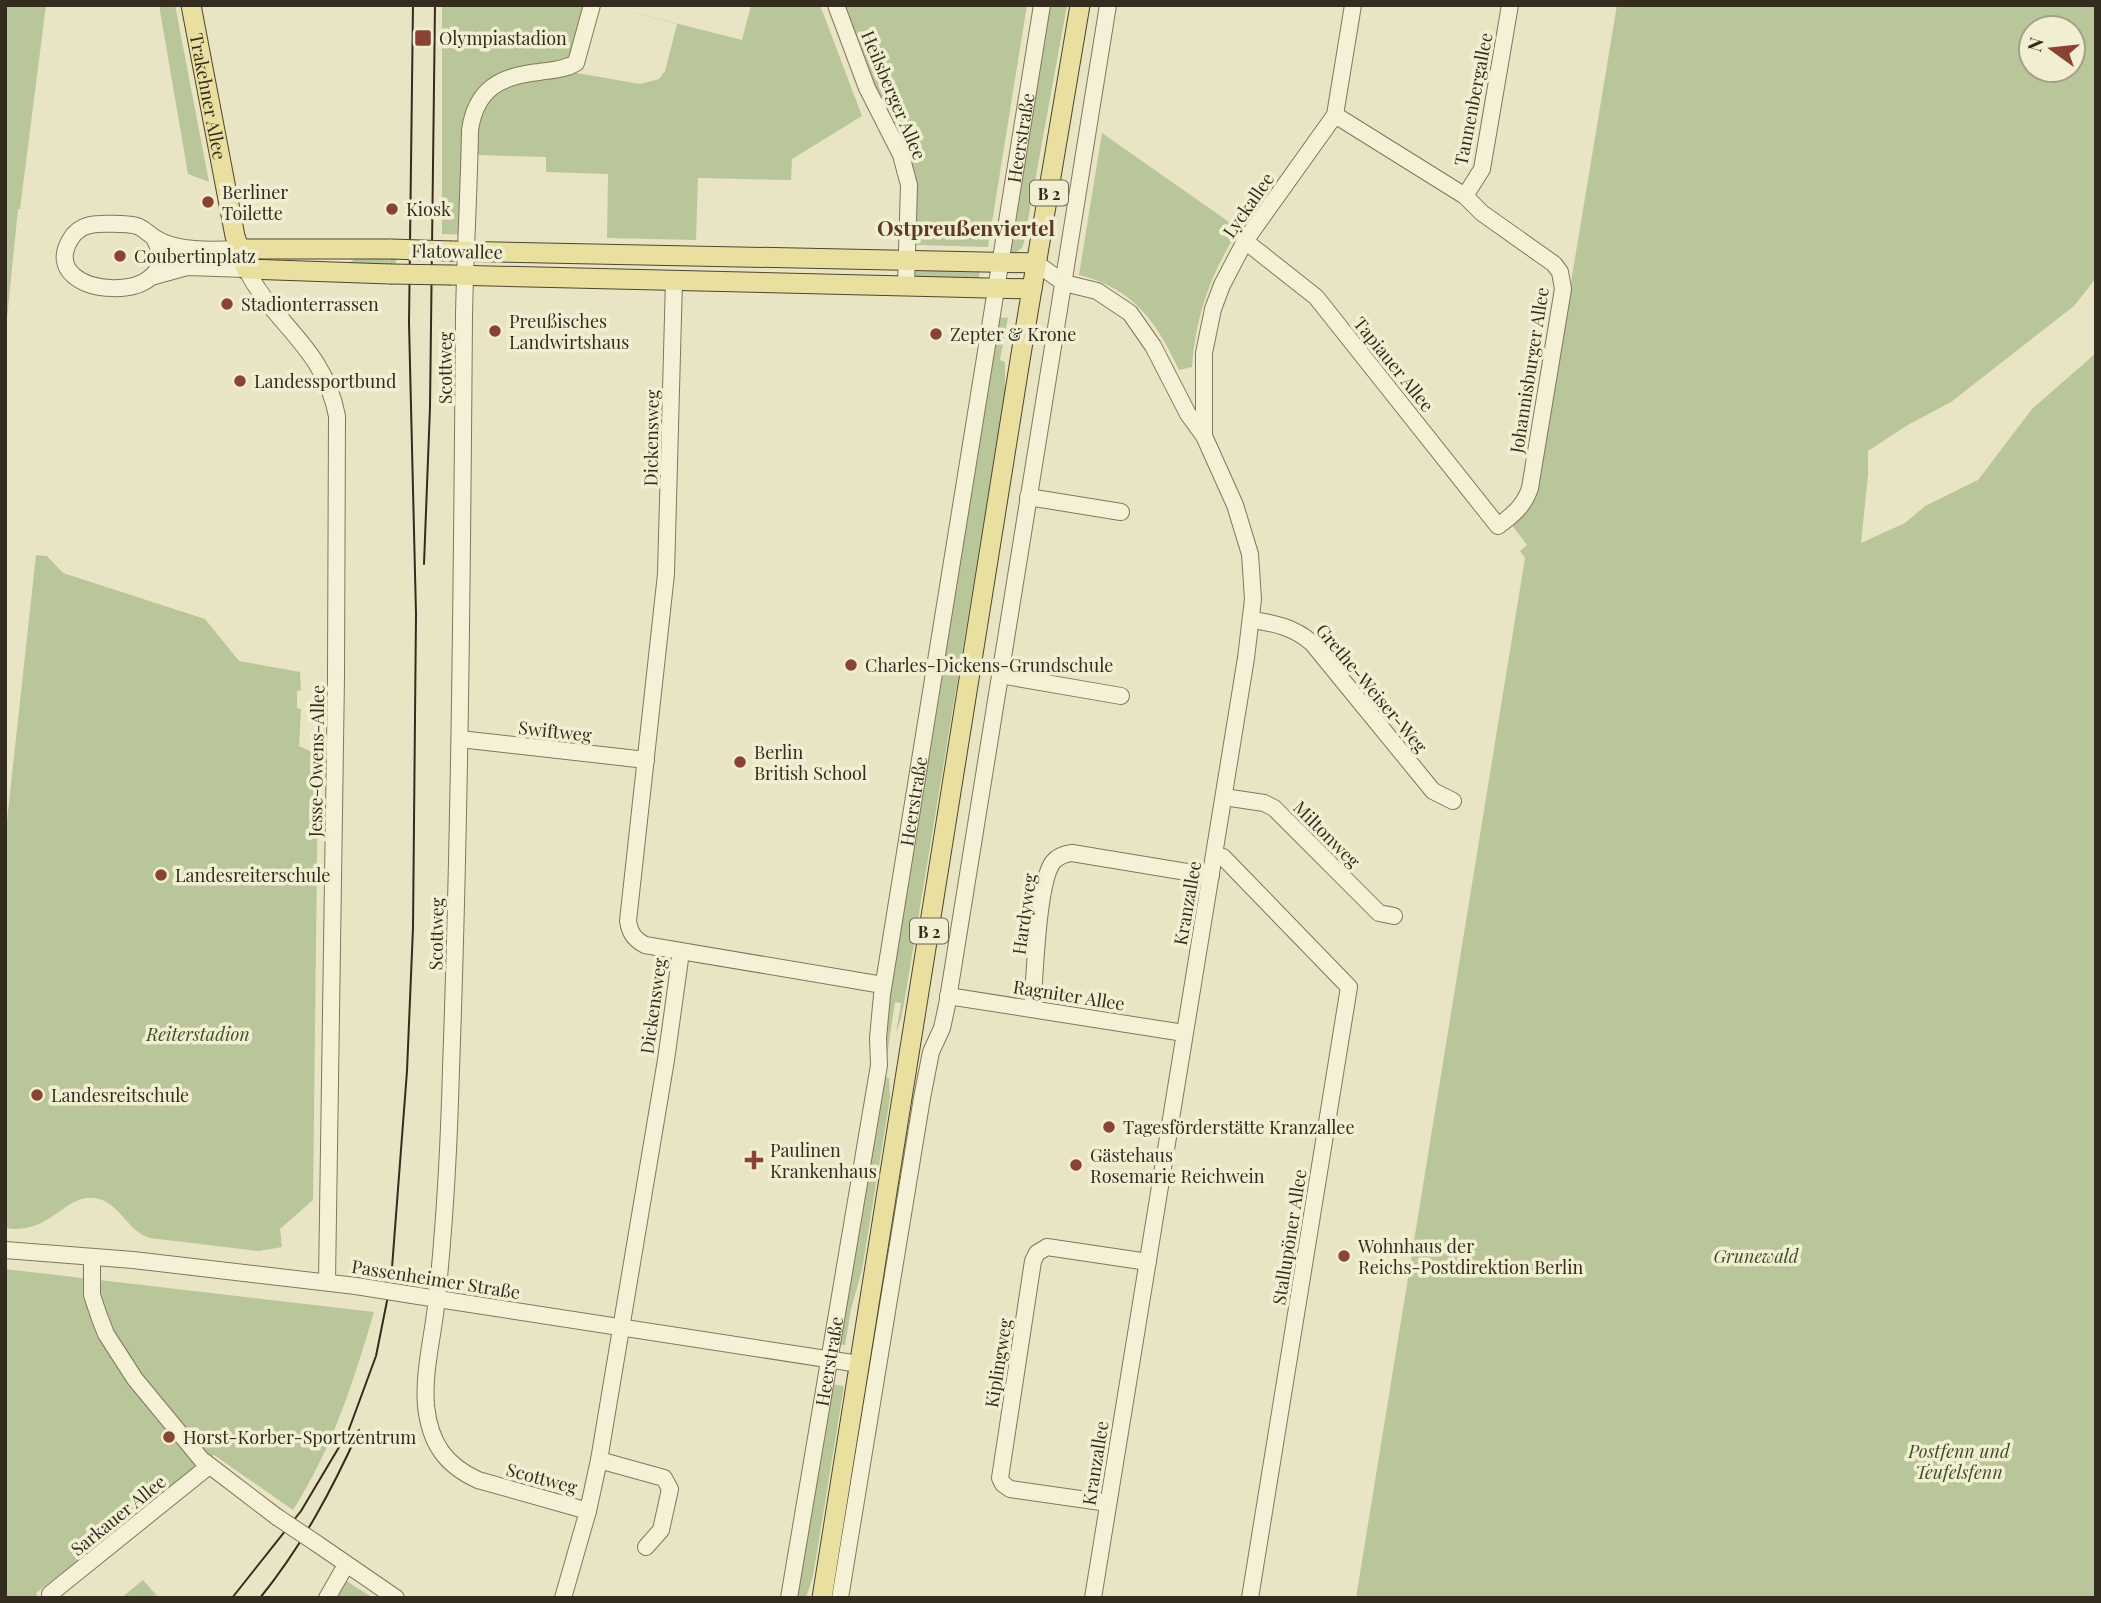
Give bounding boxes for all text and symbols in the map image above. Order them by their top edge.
north arrow [2017,14,2087,84]
place label: Olympiastadion [439,26,567,50]
street label: Heilsberger Allee [856,27,932,163]
marker: Olympiastadion [413,28,433,48]
street label: Tannenbergallee [1448,30,1498,168]
street label: Trakehner Allee [185,31,232,162]
text: N [2020,34,2049,54]
street label: Heerstraße [1001,91,1040,184]
street label: Lyckallee [1217,168,1279,242]
place label: Berliner Toilette [222,180,288,225]
road number: B 2 [1030,181,1068,206]
marker: Berliner Toilette [200,194,216,210]
place label: Kiosk [406,197,451,221]
marker: Kiosk [384,201,400,217]
district label: Ostpreußenviertel [877,213,1055,241]
street label: Flatowallee [411,238,503,264]
place label: Coubertinplatz [134,244,256,268]
marker: Coubertinplatz [112,248,128,264]
street label: Johannisburger Allee [1504,285,1554,456]
place label: Stadionterrassen [241,292,379,316]
marker: Stadionterrassen [219,296,235,312]
place label: Preußisches Landwirtshaus [509,309,629,354]
street label: Tapiauer Allee [1348,312,1440,416]
place label: Zepter & Krone [950,322,1076,346]
marker: Preußisches Landwirtshaus [487,323,503,339]
marker: Zepter & Krone [928,326,944,342]
street label: Scottweg [433,331,457,404]
place label: Landessportbund [254,369,397,393]
marker: Landessportbund [232,373,248,389]
street label: Dickensweg [638,389,664,487]
street label: Grethe-Weiser-Weg [1311,619,1433,758]
place label: Charles-Dickens-Grundschule [865,653,1113,677]
marker: Charles-Dickens-Grundschule [843,657,859,673]
street label: Jesse-Owens-Allee [303,685,329,838]
street label: Swiftweg [517,715,593,747]
place label: Berlin British School [754,740,867,785]
marker: Berlin British School [732,754,748,770]
street label: Heerstraße [894,755,932,848]
street label: Miltonweg [1288,795,1366,873]
street label: Kranzallee [1168,859,1206,947]
place label: Landesreiterschule [175,863,330,887]
marker: Landesreiterschule [153,867,169,883]
street label: Hardyweg [1006,871,1042,956]
street label: Scottweg [423,897,449,971]
road number: B 2 [910,918,948,944]
street label: Dickensweg [634,956,672,1056]
street label: Ragniter Allee [1011,974,1127,1016]
park label: Reiterstadion [145,1022,250,1046]
place label: Landesreitschule [51,1083,189,1107]
marker: Landesreitschule [29,1087,45,1103]
place label: Tagesförderstätte Kranzallee [1123,1115,1355,1139]
marker: Tagesförderstätte Kranzallee [1101,1119,1117,1135]
place label: Paulinen Krankenhaus [770,1138,877,1183]
place label: Gästehaus Rosemarie Reichwein [1090,1143,1265,1188]
marker: Paulinen Krankenhaus [744,1150,764,1170]
marker: Gästehaus Rosemarie Reichwein [1068,1157,1084,1173]
street label: Stallupöner Allee [1266,1167,1312,1307]
place label: Wohnhaus der Reichs-Postdirektion Berlin [1357,1234,1584,1279]
park label: Grunewald [1713,1244,1800,1268]
marker: Wohnhaus der Reichs-Postdirektion Berlin [1336,1248,1352,1264]
street label: Passenheimer Straße [350,1254,522,1304]
street label: Heerstraße [810,1315,848,1408]
street label: Kiplingweg [979,1316,1017,1409]
street label: Kranzallee [1076,1419,1114,1507]
place label: Horst-Korber-Sportzentrum [183,1425,416,1449]
marker: Horst-Korber-Sportzentrum [161,1429,177,1445]
park label: Postfenn und Teufelsfenn [1907,1439,2011,1484]
street label: Scottweg [504,1457,581,1499]
street label: Sarkauer Allee [65,1469,171,1561]

